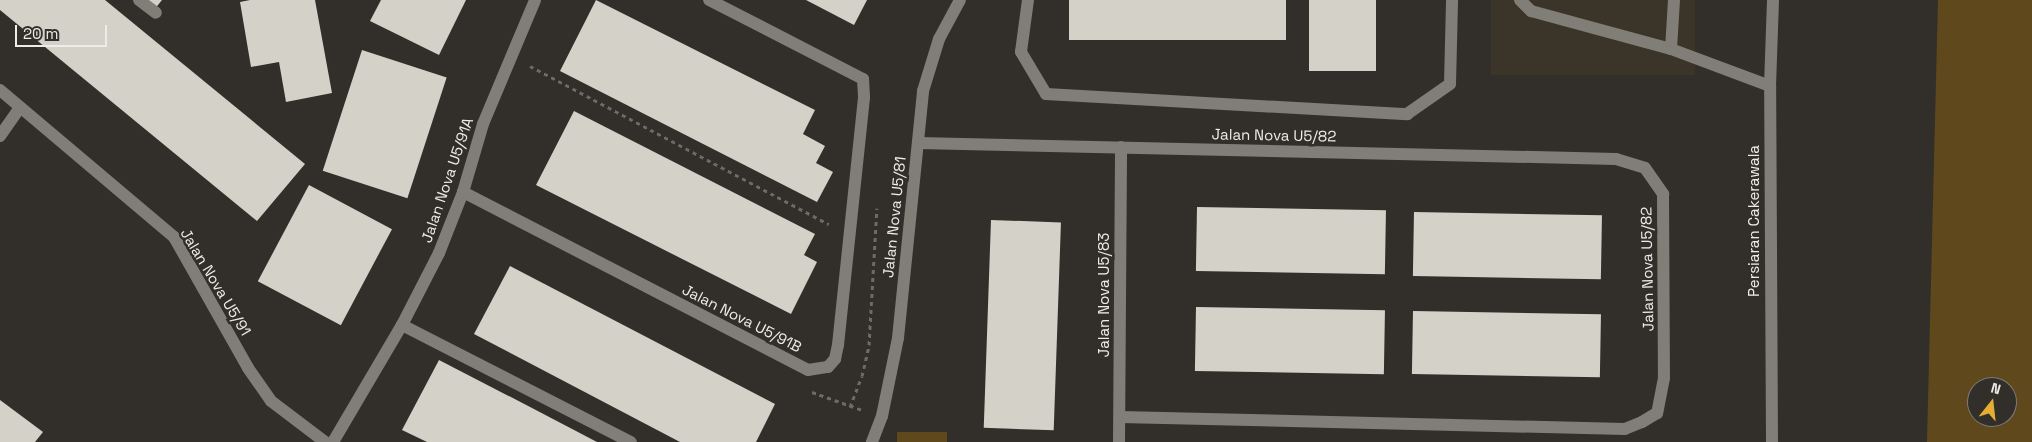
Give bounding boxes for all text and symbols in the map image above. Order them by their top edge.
scale bar [18,15,110,47]
text: 20 m [23,24,58,43]
street label: Jalan Nova U5/91A [417,115,477,245]
street label: Jalan Nova U5/82 [1212,125,1336,145]
street label: Persiaran Cakerawala [1745,145,1763,297]
street label: Jalan Nova U5/81 [879,155,909,279]
street label: Jalan Nova U5/82 [1637,207,1657,331]
street label: Jalan Nova U5/91 [177,225,255,339]
street label: Jalan Nova U5/83 [1095,233,1113,357]
street label: Jalan Nova U5/91B [679,280,805,356]
north arrow [1967,377,2017,427]
text: N [1989,379,2003,398]

